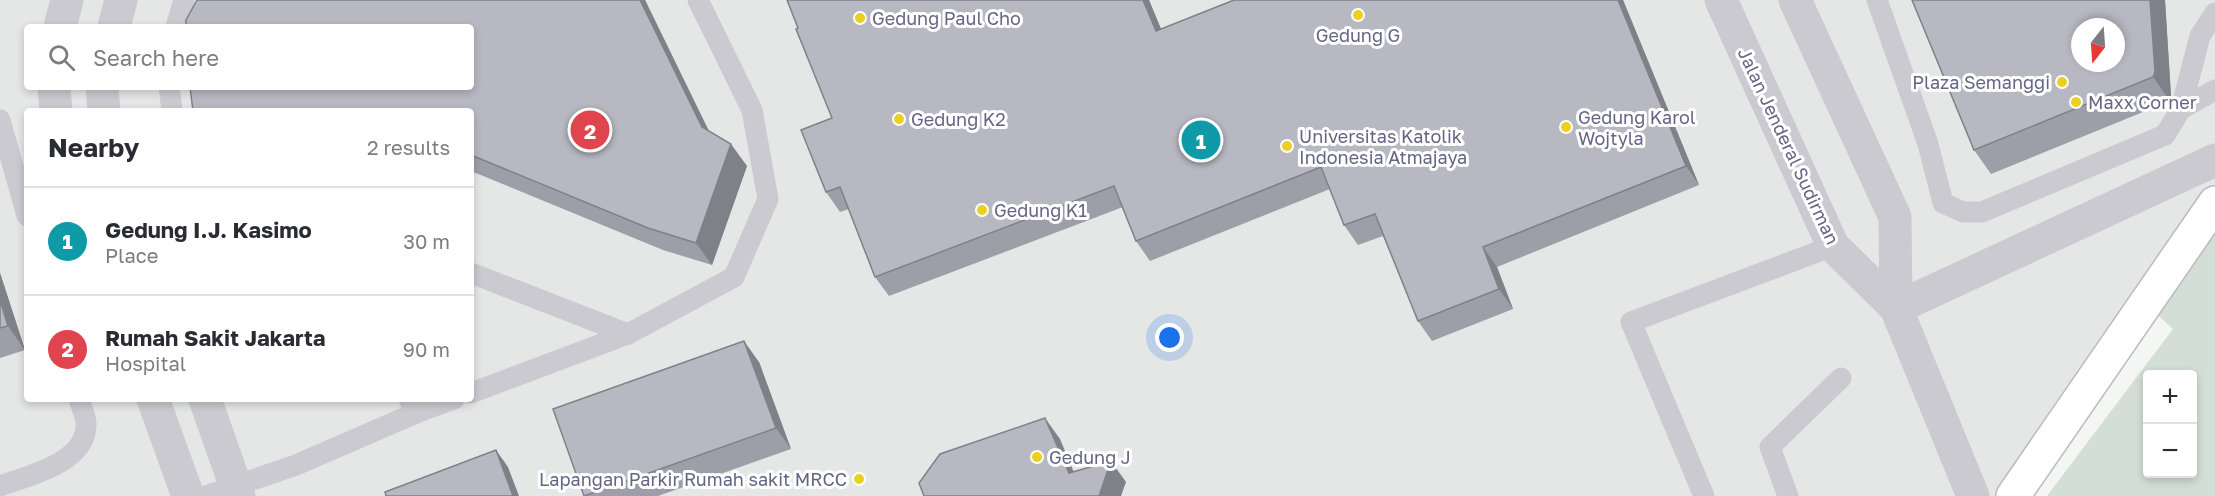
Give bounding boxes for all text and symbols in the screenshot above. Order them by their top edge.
place label: Gedung Paul Cho [872,7,1021,29]
marker: Gedung G [1351,8,1365,22]
marker: Gedung Paul Cho [853,11,867,25]
north arrow [2071,18,2125,72]
search box [24,24,474,90]
place label: Gedung G [1316,24,1400,46]
icon: search [45,41,78,74]
text: Search here [93,44,219,71]
street label: Jalan Jenderal Sudirman [1734,44,1844,248]
place label: Plaza Semanggi [1912,71,2050,93]
marker: Plaza Semanggi [2055,75,2069,89]
place label: Maxx Corner [2088,91,2197,113]
marker: Maxx Corner [2069,95,2083,109]
place label: Gedung Karol Wojtyla [1578,106,1696,149]
pin: 2 [570,108,610,152]
place label: Gedung K2 [911,108,1006,130]
marker: Gedung K2 [892,112,906,126]
pin: 1 [1182,118,1220,162]
marker: Gedung Karol Wojtyla [1559,120,1573,134]
place label: Universitas Katolik Indonesia Atmajaya [1299,125,1467,168]
text: Nearby [48,132,139,163]
text: 2 results [367,135,450,159]
marker: Universitas Katolik Indonesia Atmajaya [1280,139,1294,153]
place label: Gedung K1 [994,199,1087,221]
marker: Gedung K1 [975,203,989,217]
text: Gedung I.J. Kasimo [105,216,312,243]
text: 1 [62,229,73,253]
text: 30 m [403,229,450,253]
text: Place [105,243,158,267]
your location [1155,323,1184,352]
text: Rumah Sakit Jakarta [105,324,326,351]
text: 2 [61,337,74,361]
text: 90 m [403,337,450,361]
text: Hospital [105,351,186,375]
map controls [2143,370,2197,478]
button: + [2143,370,2197,424]
button: − [2143,424,2197,478]
place label: Gedung J [1049,446,1131,468]
marker: Gedung J [1030,450,1044,464]
place label: Lapangan Parkir Rumah sakit MRCC [539,468,847,490]
marker: Lapangan Parkir Rumah sakit MRCC [852,472,866,486]

